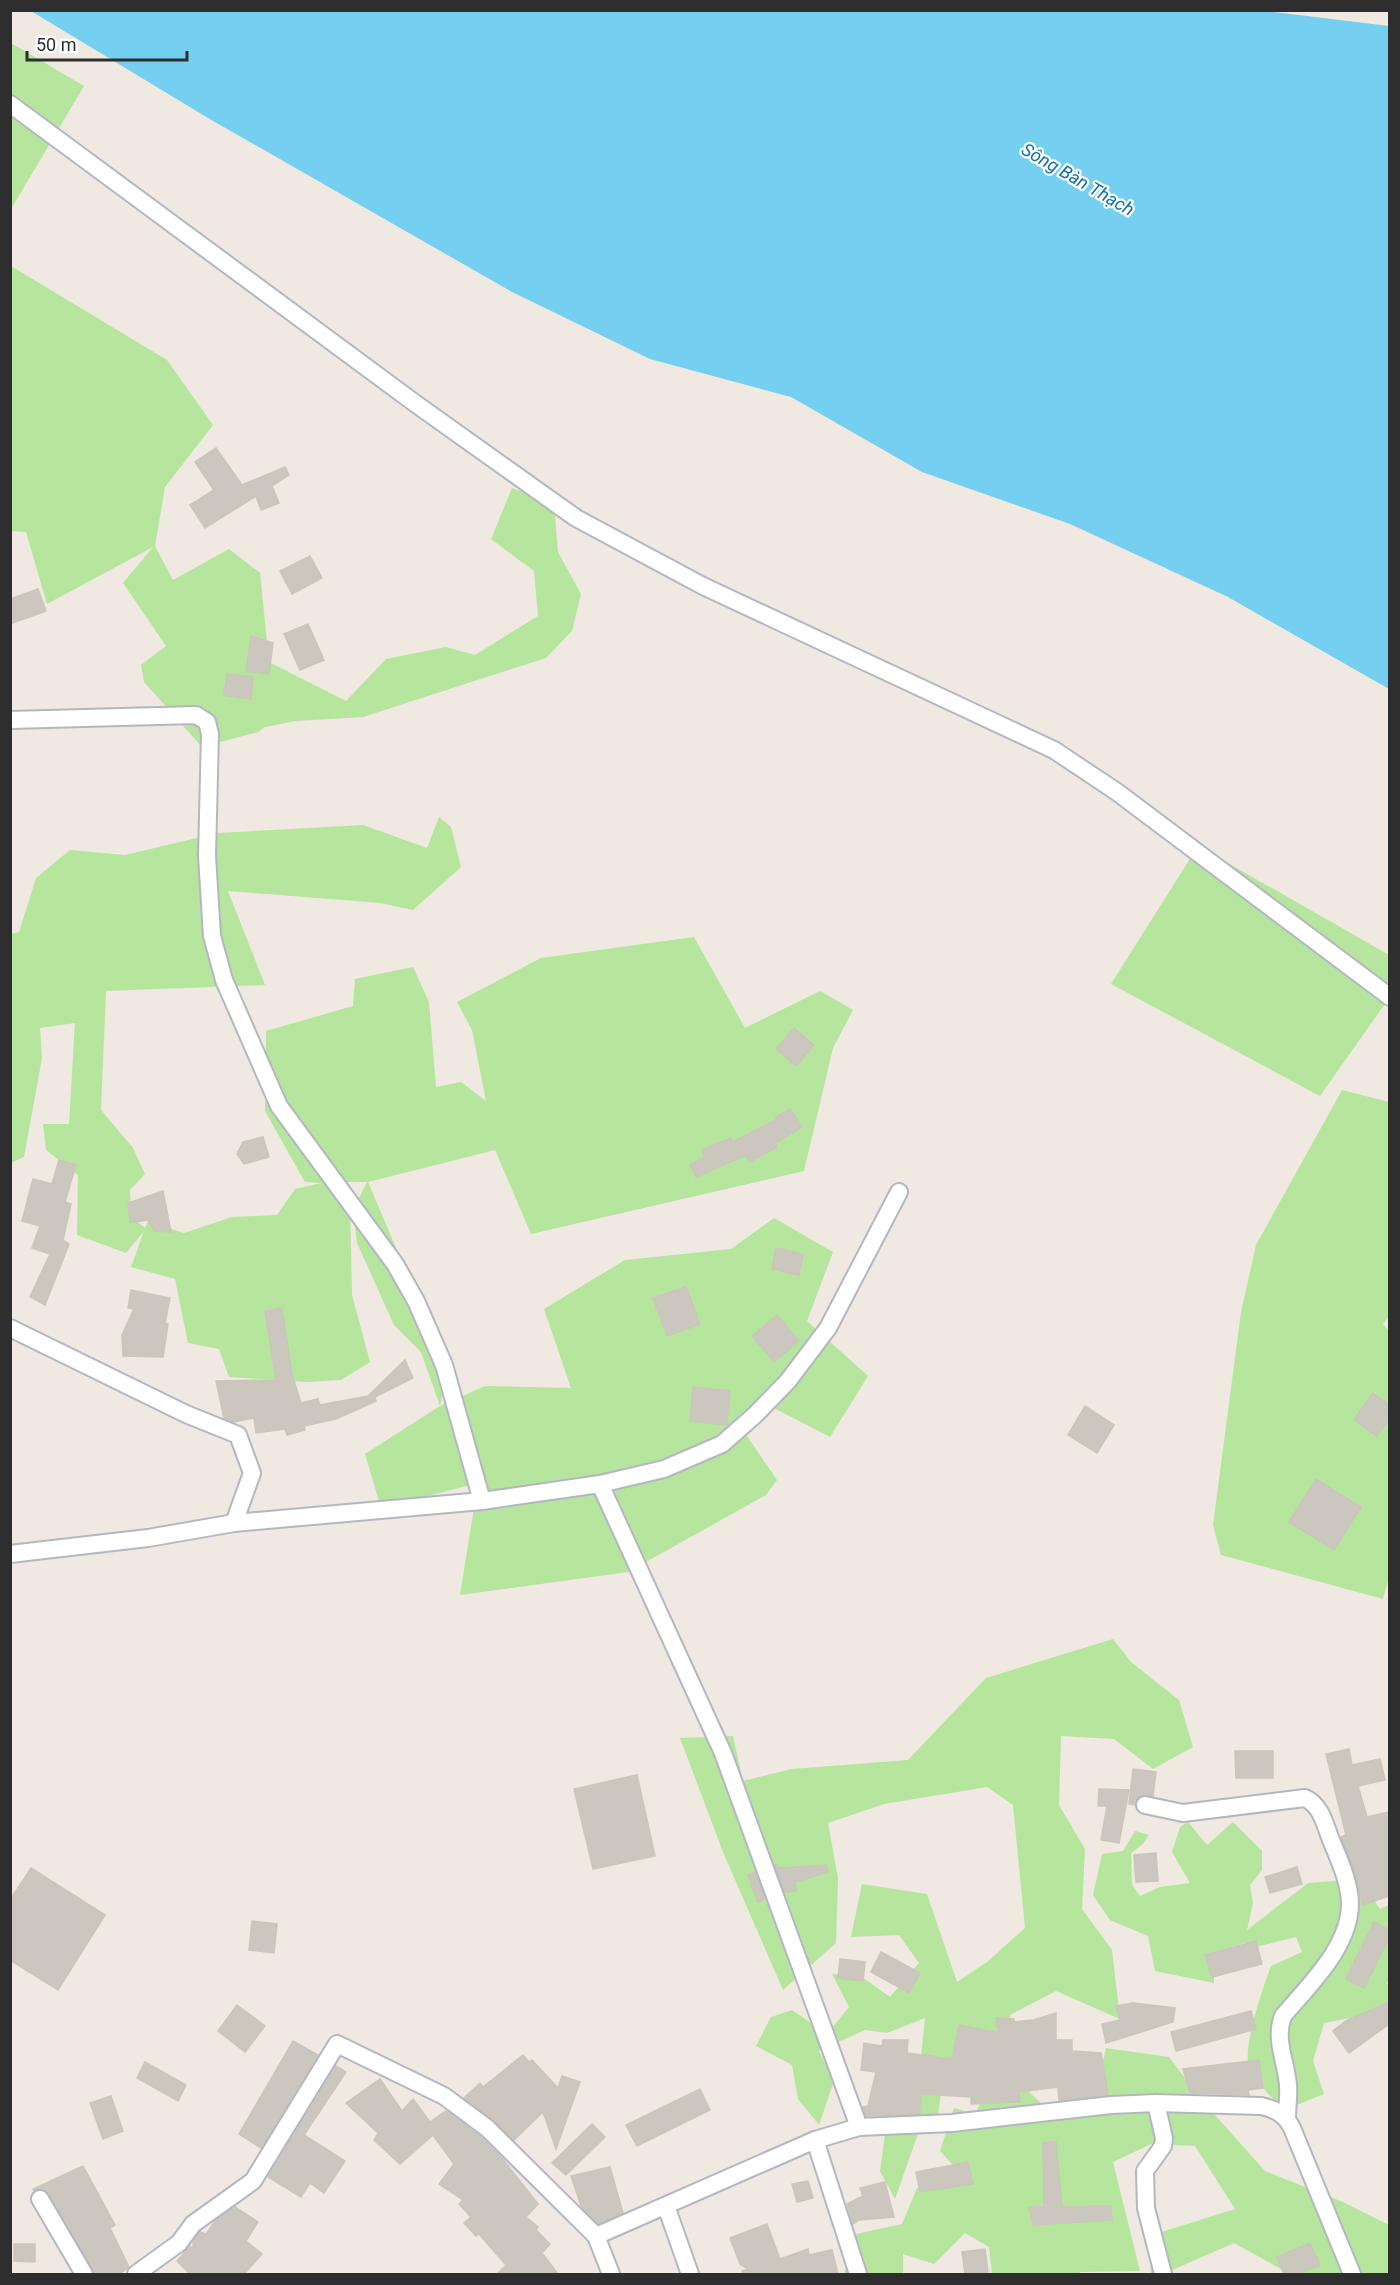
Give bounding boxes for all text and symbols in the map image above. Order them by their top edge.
scale bar [27,24,188,62]
text: 50 m [36,34,76,55]
water label: Sông Bàn Thạch [1018,138,1138,220]

